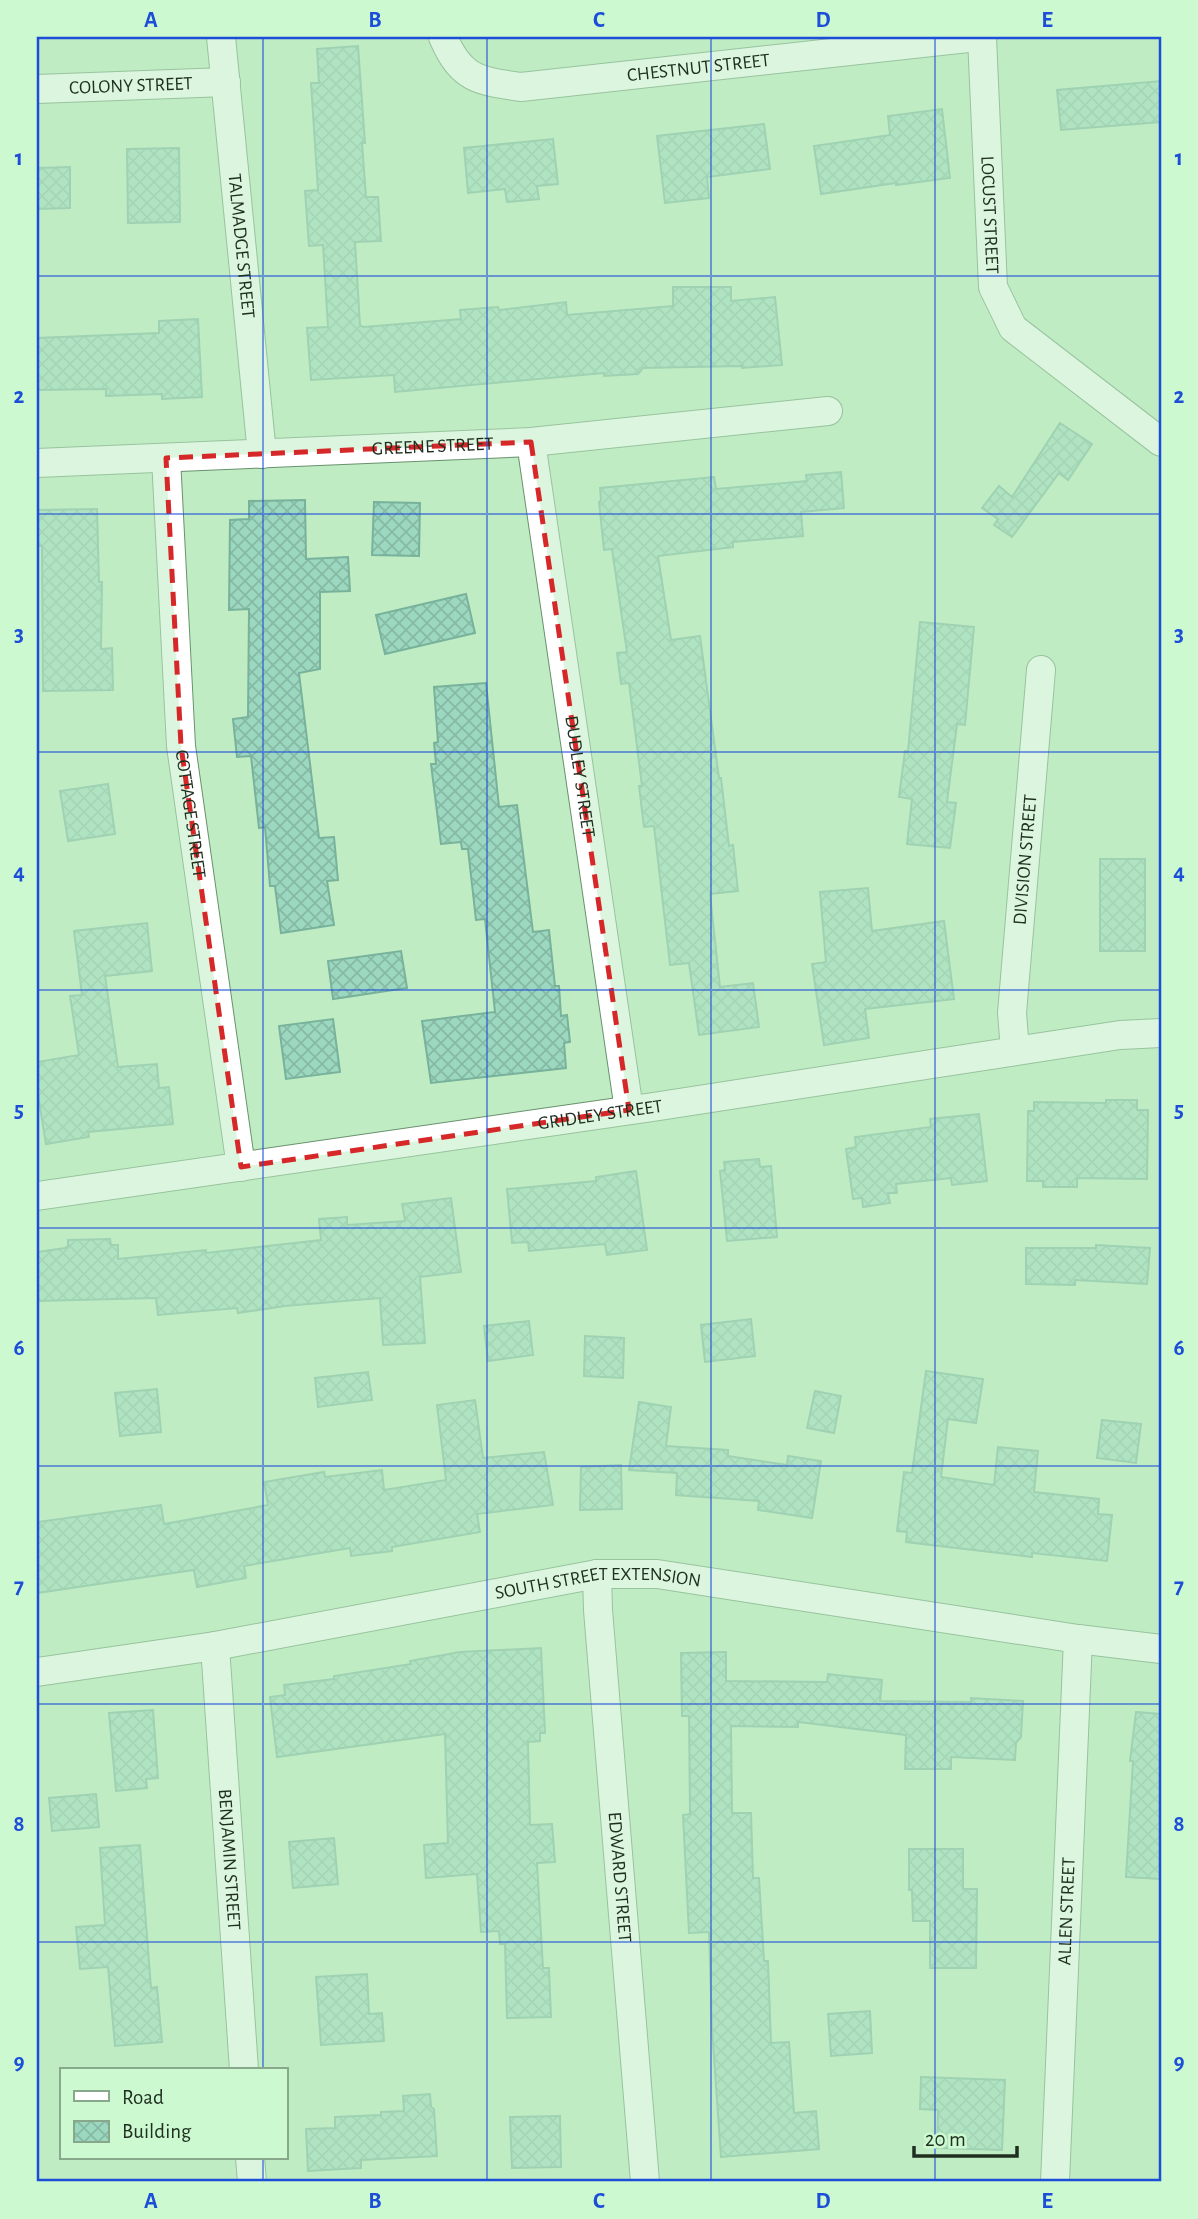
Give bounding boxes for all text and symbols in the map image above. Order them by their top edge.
text: A [144,9,158,32]
text: B [368,9,382,32]
text: C [593,9,605,32]
text: D [815,9,831,32]
text: E [1041,9,1053,32]
street label: CHESTNUT STREET [626,50,771,85]
street label: COLONY STREET [69,74,193,97]
text: 1 [15,147,23,170]
text: 1 [1175,147,1183,170]
street label: LOCUST STREET [978,155,1002,274]
street label: TALMADGE STREET [225,173,258,319]
text: 2 [14,385,25,408]
text: 2 [1174,385,1185,408]
street label: GREENE STREET [371,434,494,458]
text: 3 [14,623,24,646]
text: 3 [1174,623,1184,646]
street label: DUDLEY STREET [562,714,598,839]
street label: COTTAGE STREET [172,749,209,879]
street label: DIVISION STREET [1010,794,1040,926]
text: 4 [13,861,25,884]
text: 4 [1173,861,1185,884]
street label: GRIDLEY STREET [537,1096,664,1133]
text: 5 [14,1099,24,1122]
text: 5 [1174,1099,1184,1122]
text: 6 [13,1337,25,1360]
text: 6 [1173,1337,1185,1360]
street label: SOUTH STREET EXTENSION [493,1564,702,1603]
text: 7 [14,1575,24,1598]
text: 7 [1174,1575,1184,1598]
street label: BENJAMIN STREET [215,1788,244,1931]
street label: EDWARD STREET [605,1811,635,1943]
text: 8 [13,1813,25,1836]
text: 8 [1173,1813,1185,1836]
street label: ALLEN STREET [1055,1857,1078,1966]
text: 9 [13,2051,25,2074]
text: 9 [1173,2051,1185,2074]
legend [60,2068,287,2160]
text: Road [122,2087,164,2108]
scale bar [914,2114,1018,2158]
text: Building [122,2121,192,2142]
text: 20 m [925,2129,966,2150]
text: A [144,2190,158,2213]
text: B [368,2190,382,2213]
text: C [593,2190,605,2213]
text: D [815,2190,831,2213]
text: E [1041,2190,1053,2213]

